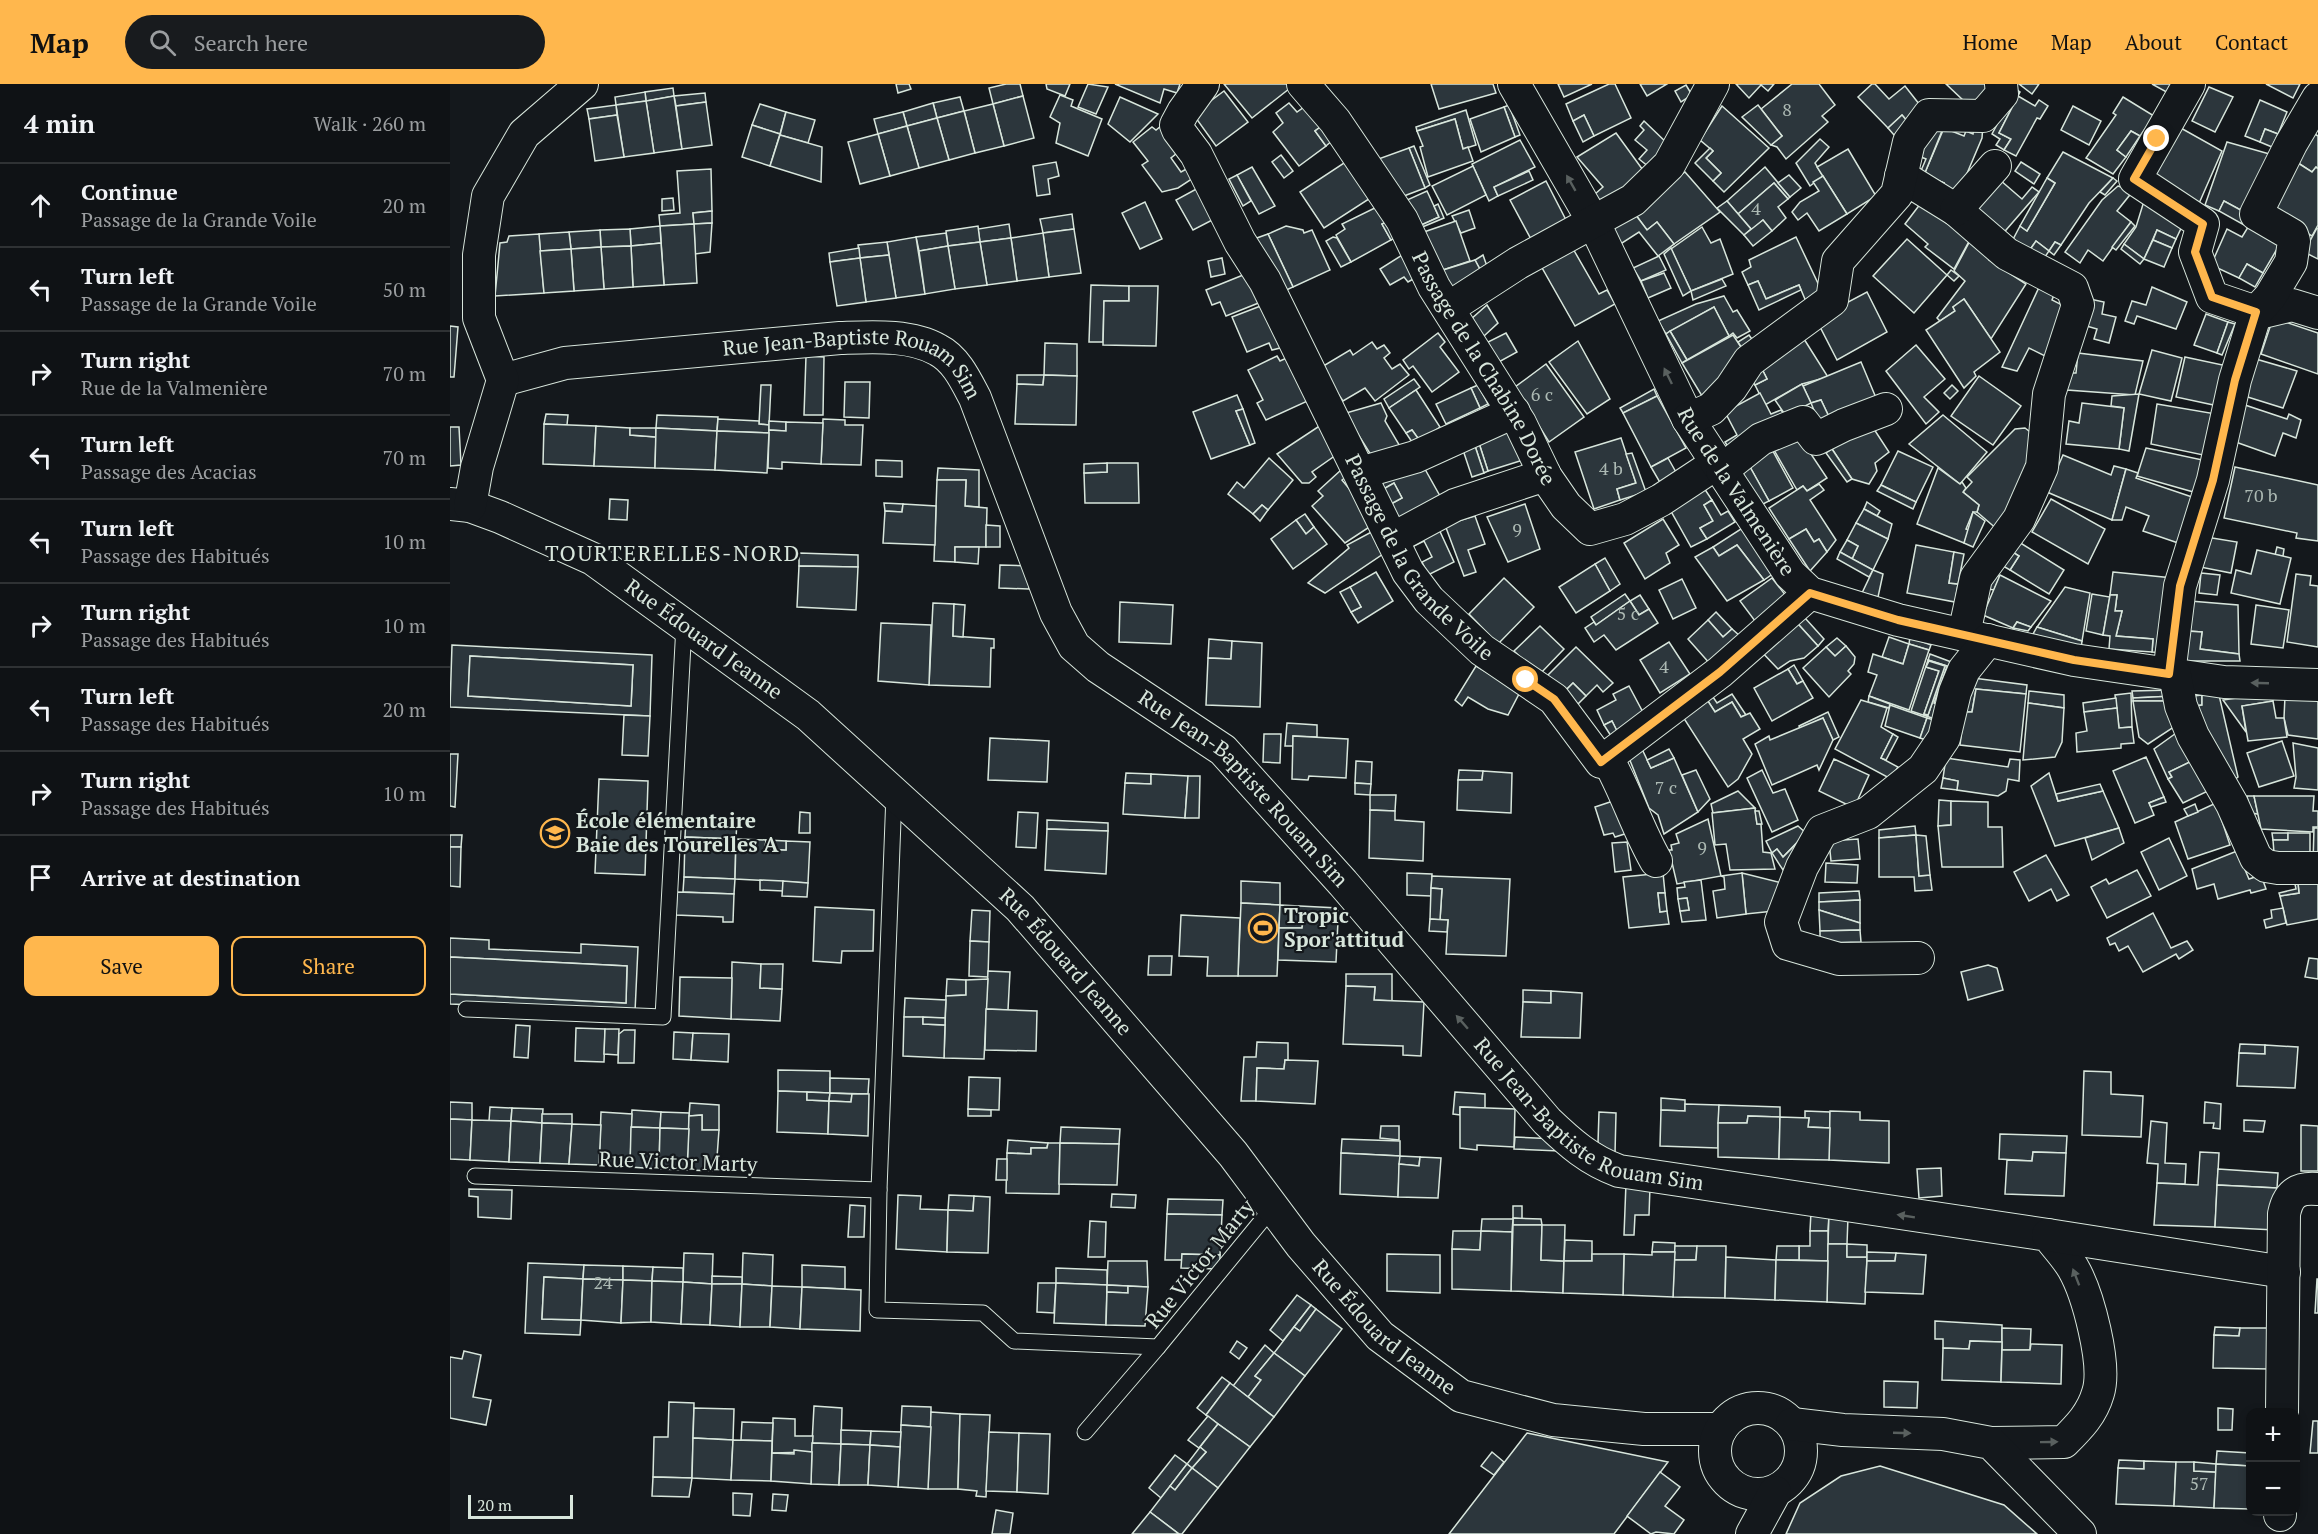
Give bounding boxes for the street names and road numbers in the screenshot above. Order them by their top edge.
street label: Passage de la Chabine Dorée [1406,246,1563,491]
street label: Rue Jean-Baptiste Rouam Sim [721,322,988,404]
street label: Rue de la Valmenière [1672,403,1802,581]
street label: Passage de la Grande Voile [1339,449,1499,667]
street label: Rue Édouard Jeanne [620,572,789,705]
street label: Rue Jean-Baptiste Rouam Sim [1133,683,1355,893]
street label: Rue Édouard Jeanne [994,881,1139,1041]
street label: Rue Jean-Baptiste Rouam Sim [1469,1031,1706,1196]
street label: Rue Victor Marty [598,1144,758,1178]
street label: Rue Victor Marty [1138,1193,1260,1334]
street label: Rue Édouard Jeanne [1307,1253,1462,1401]

